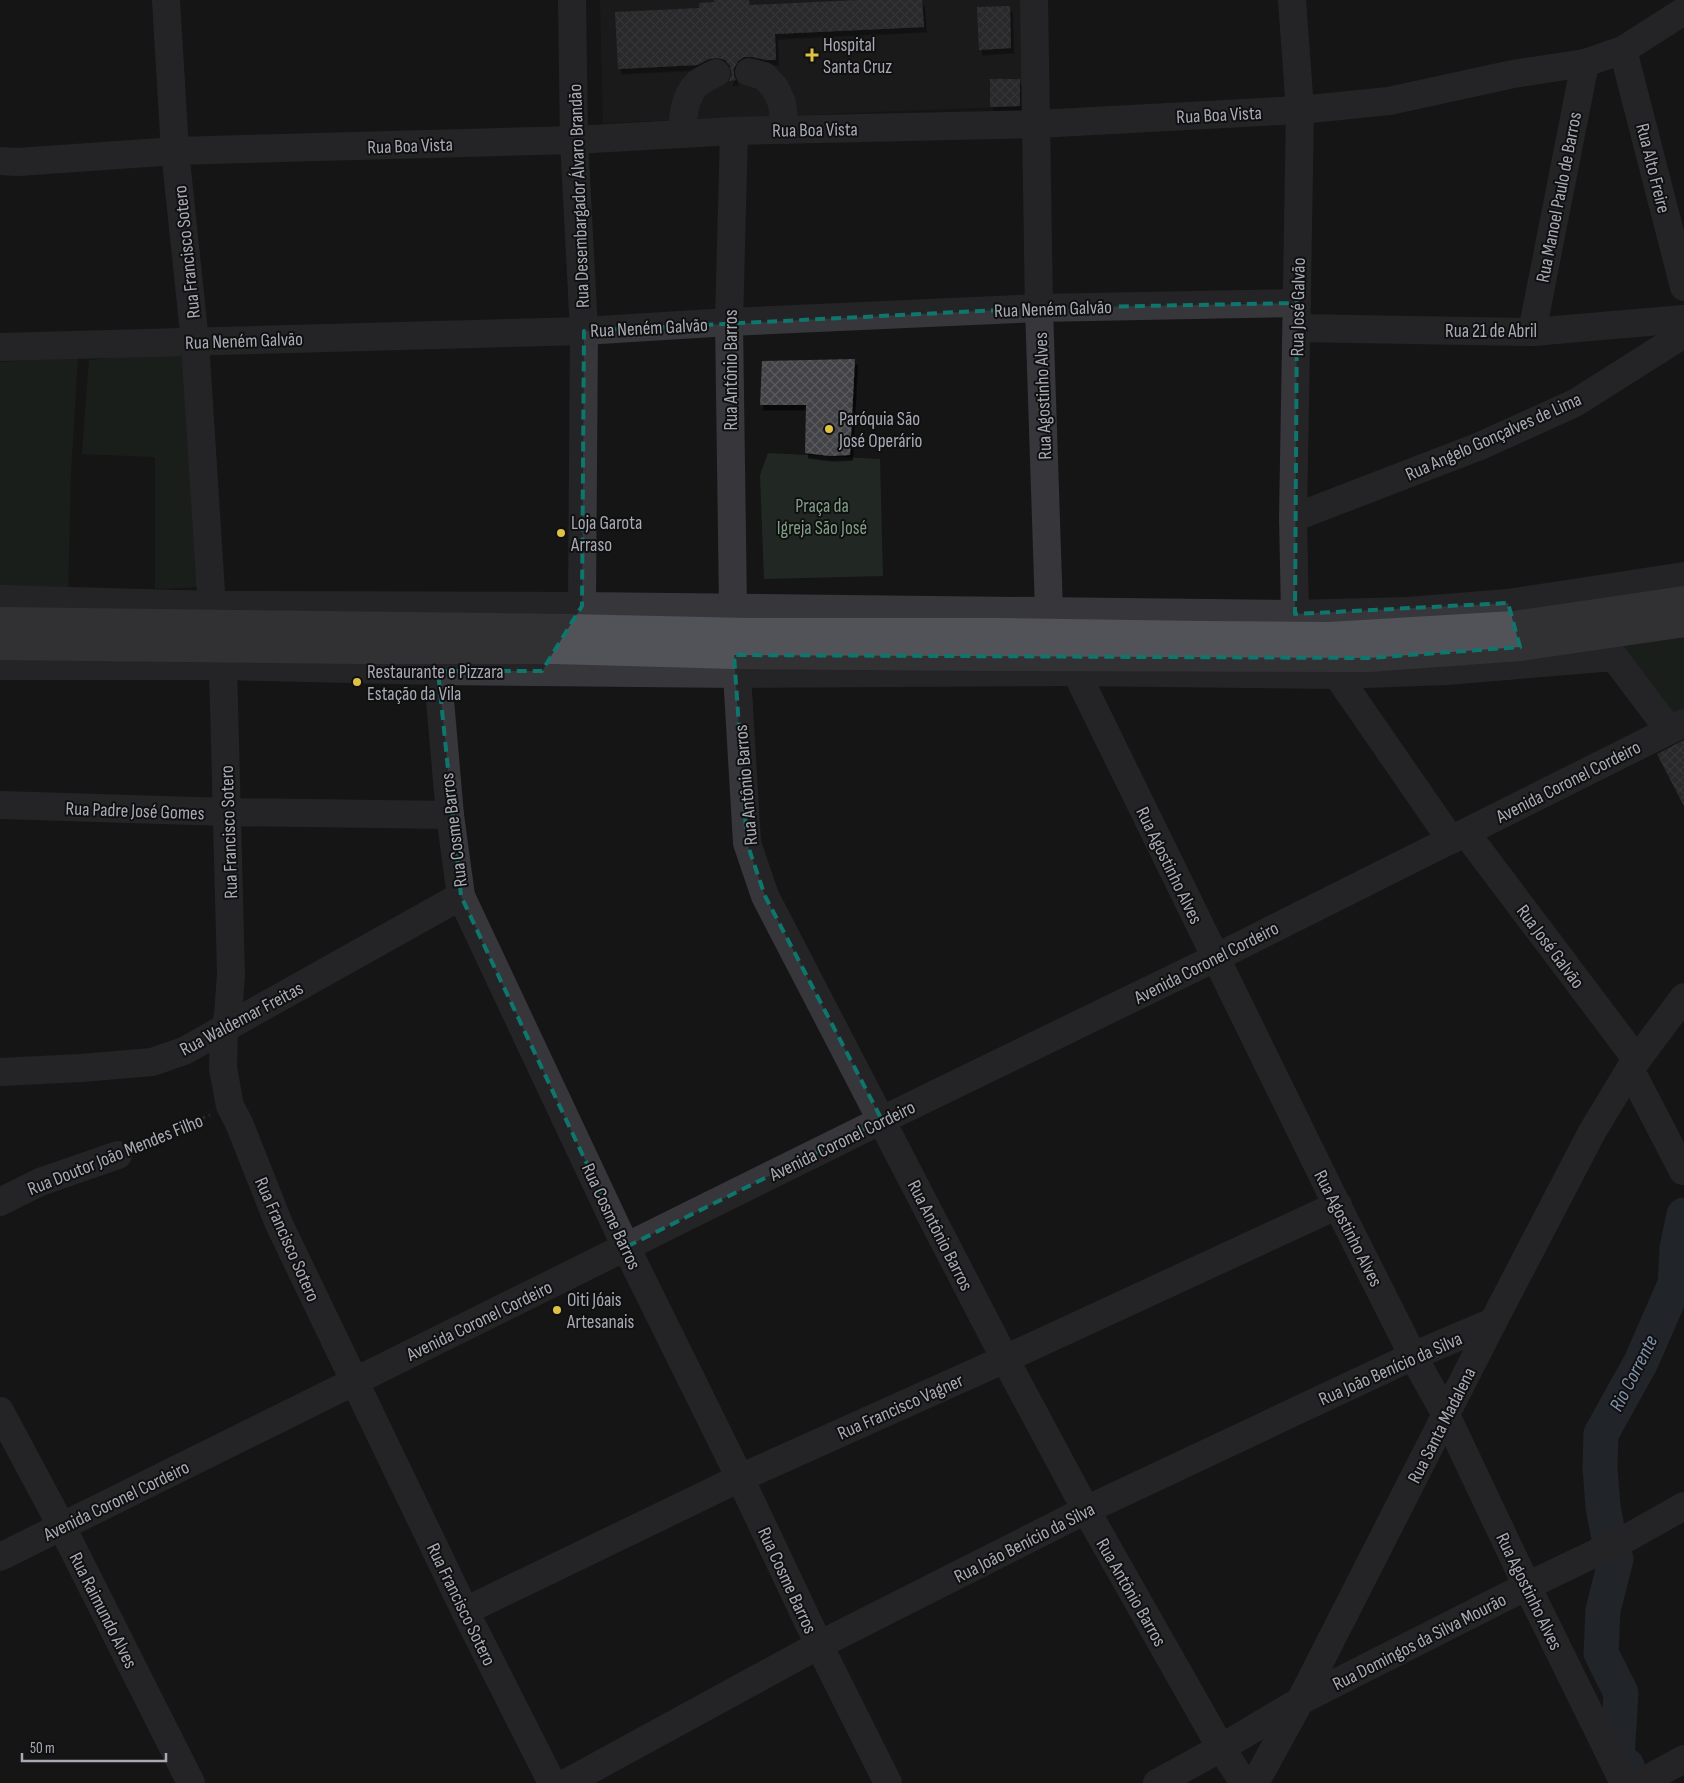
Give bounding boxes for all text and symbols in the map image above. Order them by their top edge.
place label: Hospital Santa Cruz [823,34,892,79]
marker: Hospital Santa Cruz [805,48,819,62]
street label: Rua Desembargador Álvaro Brandão [564,83,595,308]
street label: Rua Boa Vista [1176,102,1262,129]
street label: Rua Manoel Paulo de Barros [1532,110,1587,284]
street label: Rua Boa Vista [772,118,858,143]
street label: Rua Alto Freire [1630,121,1675,216]
street label: Rua Boa Vista [367,134,453,159]
street label: Rua Francisco Sotero [169,184,206,319]
street label: Rua José Galvão [1286,257,1311,357]
street label: Rua Neném Galvão [994,296,1112,323]
street label: Rua Antônio Barros [720,309,743,431]
street label: Rua Neném Galvão [590,314,709,343]
street label: Rua 21 de Abril [1445,320,1537,343]
street label: Rua Neném Galvão [185,328,303,355]
street label: Rua Agostinho Alves [1030,332,1057,460]
street label: Rua Angelo Gonçalves de Lima [1402,388,1585,487]
place label: Paróquia São José Operário [838,408,922,453]
marker: Paróquia São José Operário [823,423,835,435]
park label: Praça da Igreja São José [777,495,867,540]
place label: Loja Garota Arraso [570,512,642,557]
marker: Loja Garota Arraso [555,527,567,539]
place label: Restaurante e Pizzara Estação da Vila [367,661,504,706]
marker: Restaurante e Pizzara Estação da Vila [351,676,363,688]
street label: Rua Antônio Barros [730,723,763,846]
street label: Avenida Coronel Cordeiro [1492,736,1645,829]
street label: Rua Francisco Sotero [216,765,243,899]
street label: Rua Cosme Barros [436,771,473,888]
street label: Rua Padre José Gomes [65,798,205,825]
street label: Rua Agostinho Alves [1130,803,1207,928]
street label: Rua José Galvão [1511,901,1589,993]
street label: Avenida Coronel Cordeiro [1130,917,1283,1010]
street label: Rua Waldemar Freitas [176,977,308,1062]
street label: Avenida Coronel Cordeiro [765,1096,919,1187]
street label: Rua Doutor João Mendes Filho [24,1110,207,1201]
street label: Rua Cosme Barros [576,1160,645,1274]
street label: Rua Agostinho Alves [1308,1167,1387,1291]
street label: Rua Francisco Sotero [249,1174,324,1305]
street label: Rua Antônio Barros [902,1177,977,1295]
street label: Avenida Coronel Cordeiro [402,1276,556,1367]
place label: Oiti Jóais Artesanais [566,1289,634,1334]
marker: Oiti Jóais Artesanais [551,1304,563,1316]
street label: Rua João Benício da Silva [1315,1327,1466,1411]
water label: Rio Corrente [1605,1331,1663,1416]
street label: Rua Santa Madalena [1403,1364,1481,1488]
street label: Rua Francisco Vagner [834,1369,968,1445]
street label: Avenida Coronel Cordeiro [39,1456,193,1547]
street label: Rua João Benício da Silva [951,1498,1099,1589]
street label: Rua Cosme Barros [752,1524,821,1638]
street label: Rua Agostinho Alves [1490,1529,1567,1654]
street label: Rua Antônio Barros [1090,1535,1171,1651]
street label: Rua Francisco Sotero [421,1540,500,1670]
street label: Rua Raimundo Alves [64,1549,142,1673]
street label: Rua Domingos da Silva Mourão [1329,1589,1510,1696]
scale bar [22,1730,166,1762]
text: 50 m [30,1739,55,1758]

